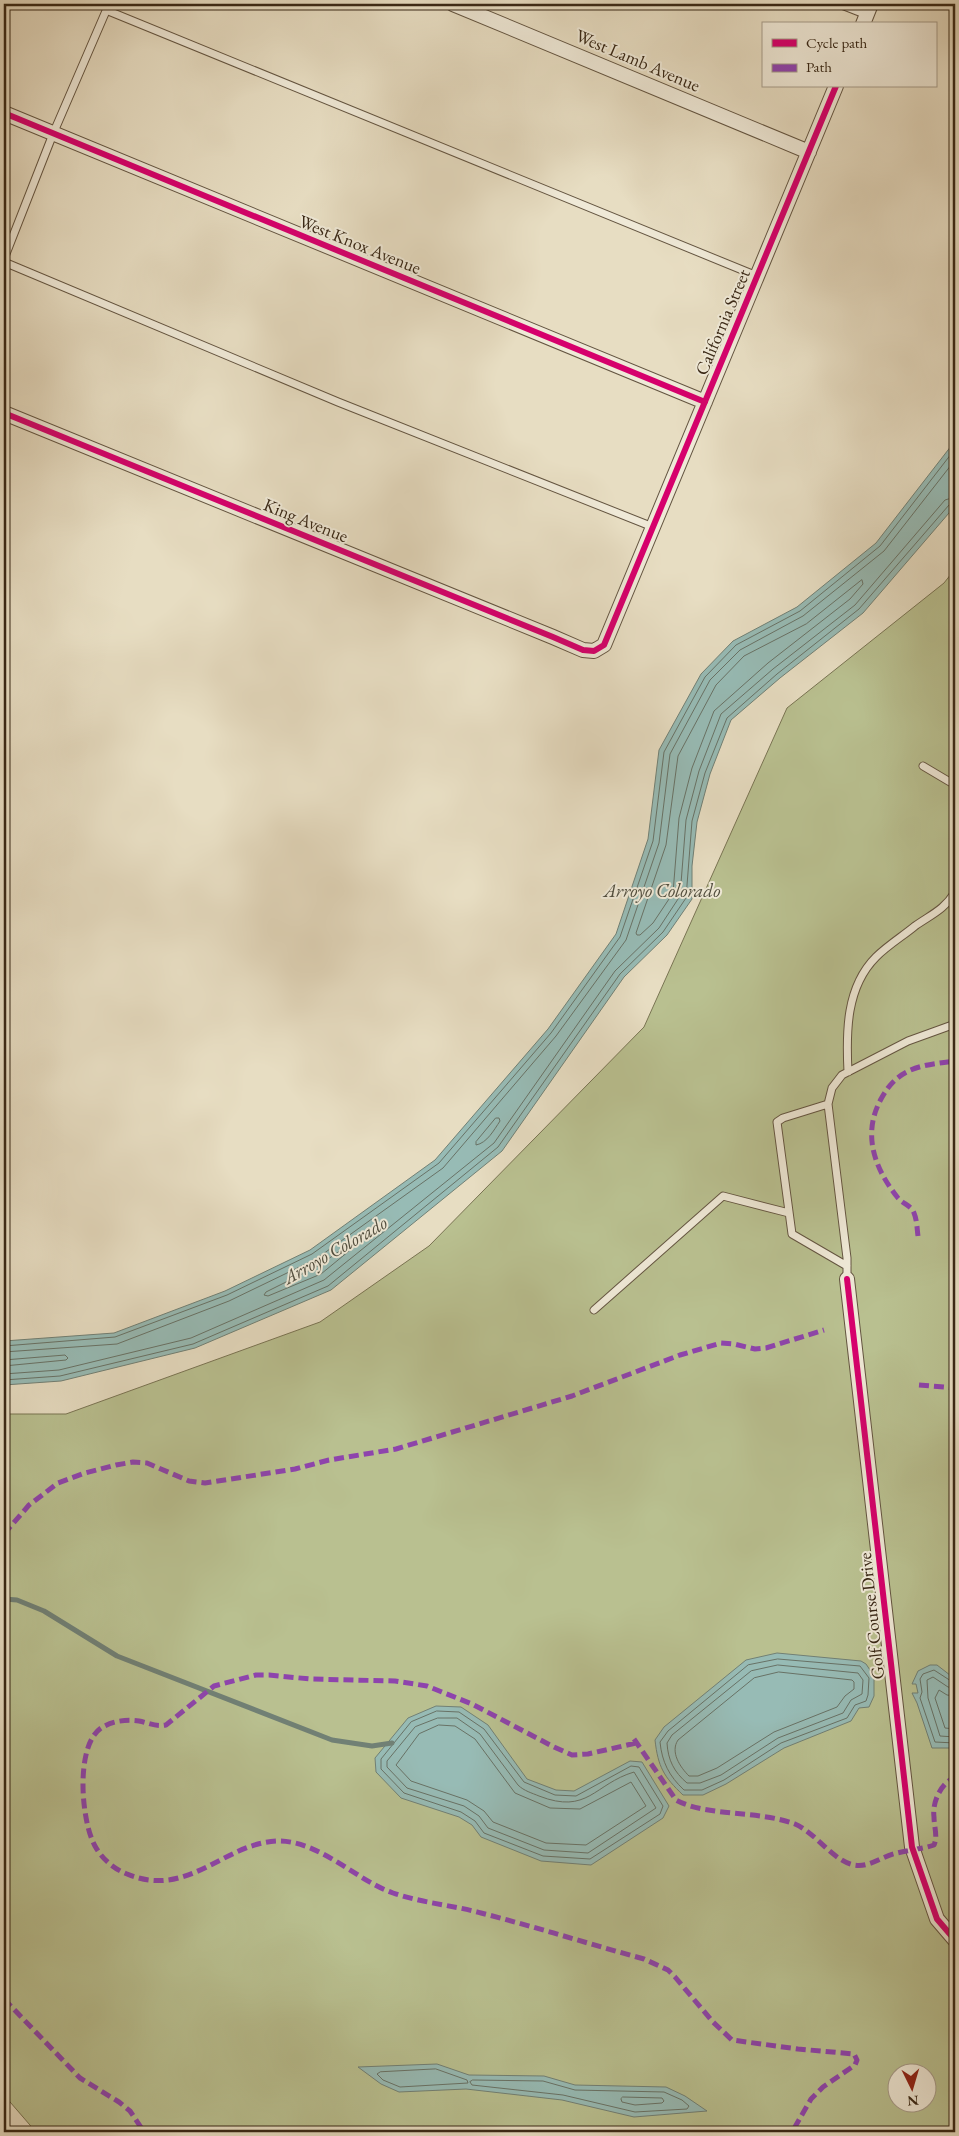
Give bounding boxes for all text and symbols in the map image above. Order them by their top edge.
legend [762,22,936,88]
street label: West Lamb Avenue [572,23,704,97]
text: Cycle path [806,33,868,52]
text: Path [806,57,832,76]
street label: West Knox Avenue [296,209,424,279]
street label: California Street [689,265,755,379]
street label: King Avenue [260,493,352,547]
water label: Arroyo Colorado [602,878,720,903]
water label: Arroyo Colorado [276,1210,392,1291]
street label: Golf Course Drive [853,1551,889,1681]
north arrow [886,2064,936,2114]
text: N [906,2091,920,2110]

